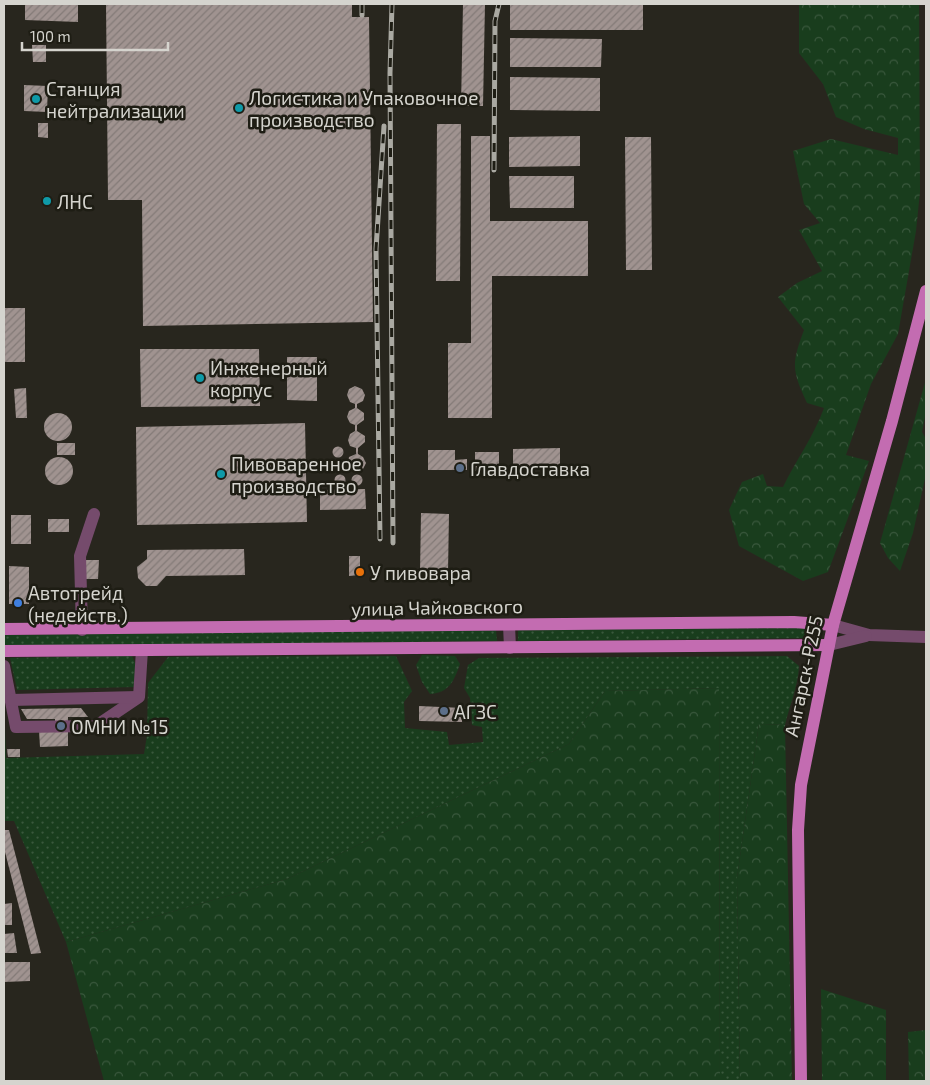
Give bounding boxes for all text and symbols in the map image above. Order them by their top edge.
scale bar [22,20,169,52]
text: 100 m [30,27,71,45]
place label: Станция нейтрализации [46,77,185,122]
place label: Логистика и Упаковочное производство [249,86,478,131]
marker: Станция нейтрализации [30,93,42,105]
marker: Логистика и Упаковочное производство [233,102,245,114]
place label: ЛНС [57,190,93,213]
marker: ЛНС [41,195,53,207]
place label: Инженерный корпус [210,356,328,402]
marker: Инженерный корпус [194,372,206,384]
place label: Пивоваренное производство [231,452,362,497]
place label: Главдоставка [470,457,590,480]
marker: Главдоставка [454,462,466,474]
marker: Пивоваренное производство [215,468,227,480]
place label: У пивовара [370,561,471,584]
marker: У пивовара [354,566,366,578]
place label: Автотрейд (недейств.) [28,581,128,626]
street label: улица Чайковского [351,594,523,621]
marker: Автотрейд (недейств.) [12,597,24,609]
street label: Ангарск-Р255 [779,613,827,739]
place label: АГЗС [454,700,497,723]
marker: АГЗС [438,705,450,717]
place label: ОМНИ №15 [71,715,168,738]
marker: ОМНИ №15 [55,720,67,732]

